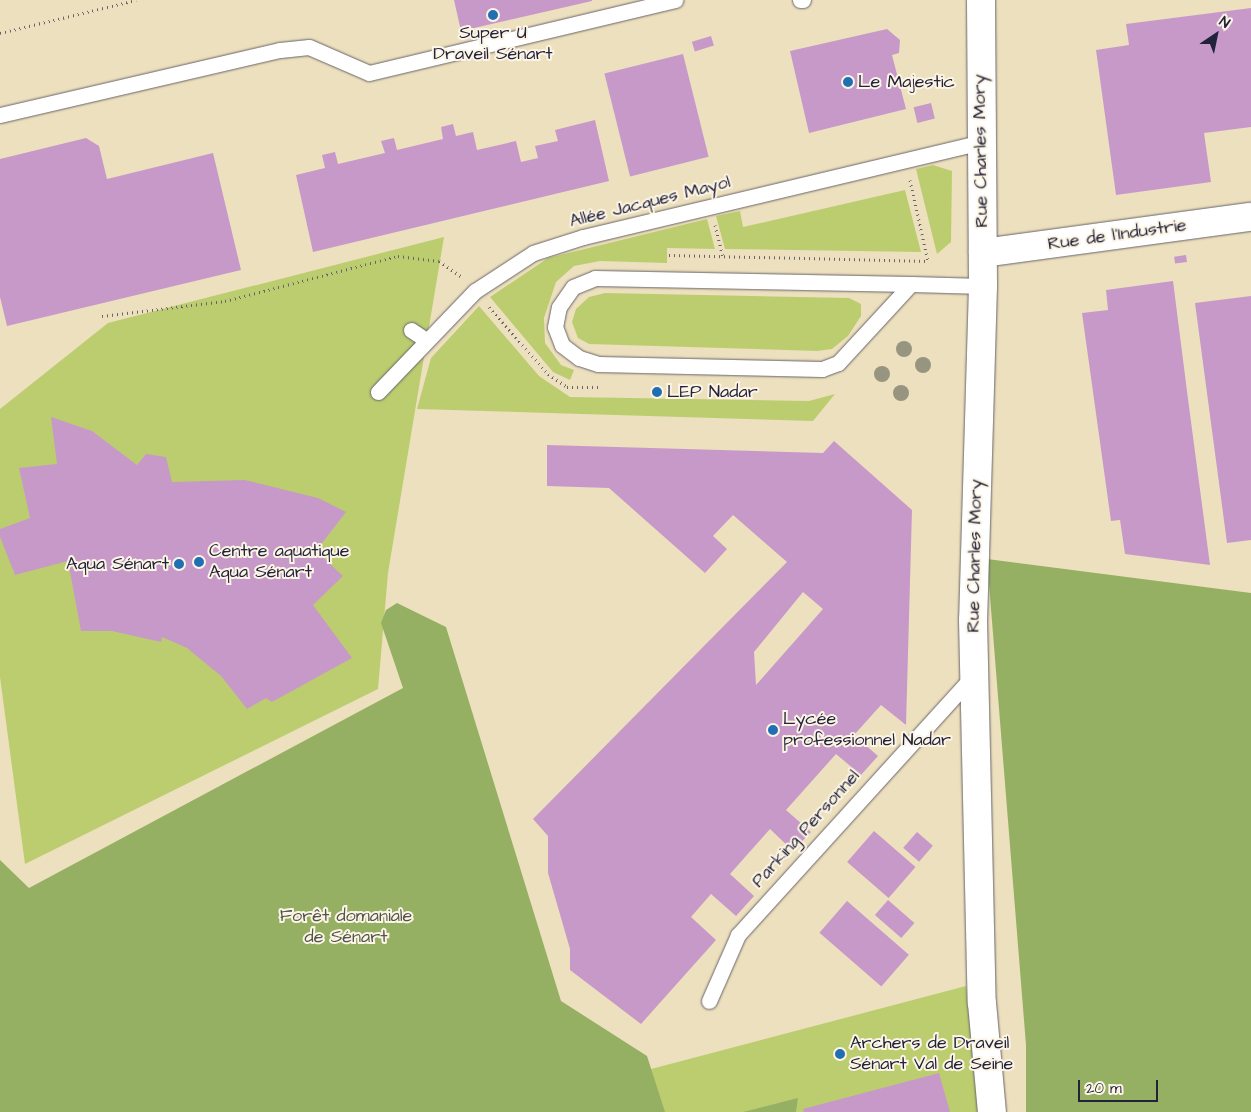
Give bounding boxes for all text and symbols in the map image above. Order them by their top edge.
marker: Super U Draveil Sénart [487,9,499,21]
north arrow [1191,10,1241,60]
text: N [1215,12,1234,33]
place label: Super U Draveil Sénart [433,23,553,66]
place label: Le Majestic [858,71,955,93]
street label: Rue Charles Mory [969,74,993,228]
marker: Le Majestic [842,76,854,88]
street label: Allée Jacques Mayol [567,172,733,232]
street label: Rue de l'Industrie [1046,215,1188,255]
place label: LEP Nadar [667,381,758,403]
marker: LEP Nadar [651,386,663,398]
street label: Rue Charles Mory [963,479,987,633]
place label: Centre aquatique Aqua Sénart [209,541,349,584]
place label: Aqua Sénart [66,553,169,575]
marker: Centre aquatique Aqua Sénart [193,556,205,568]
marker: Aqua Sénart [173,558,185,570]
place label: Lycée professionnel Nadar [783,709,951,752]
marker: Lycée professionnel Nadar [767,724,779,736]
street label: Parking Personnel [748,766,864,892]
park label: Forêt domaniale de Sénart [280,906,412,949]
place label: Archers de Draveil Sénart Val de Seine [850,1033,1013,1076]
marker: Archers de Draveil Sénart Val de Seine [834,1048,846,1060]
scale bar [1081,1070,1161,1102]
text: 20 m [1086,1078,1122,1099]

